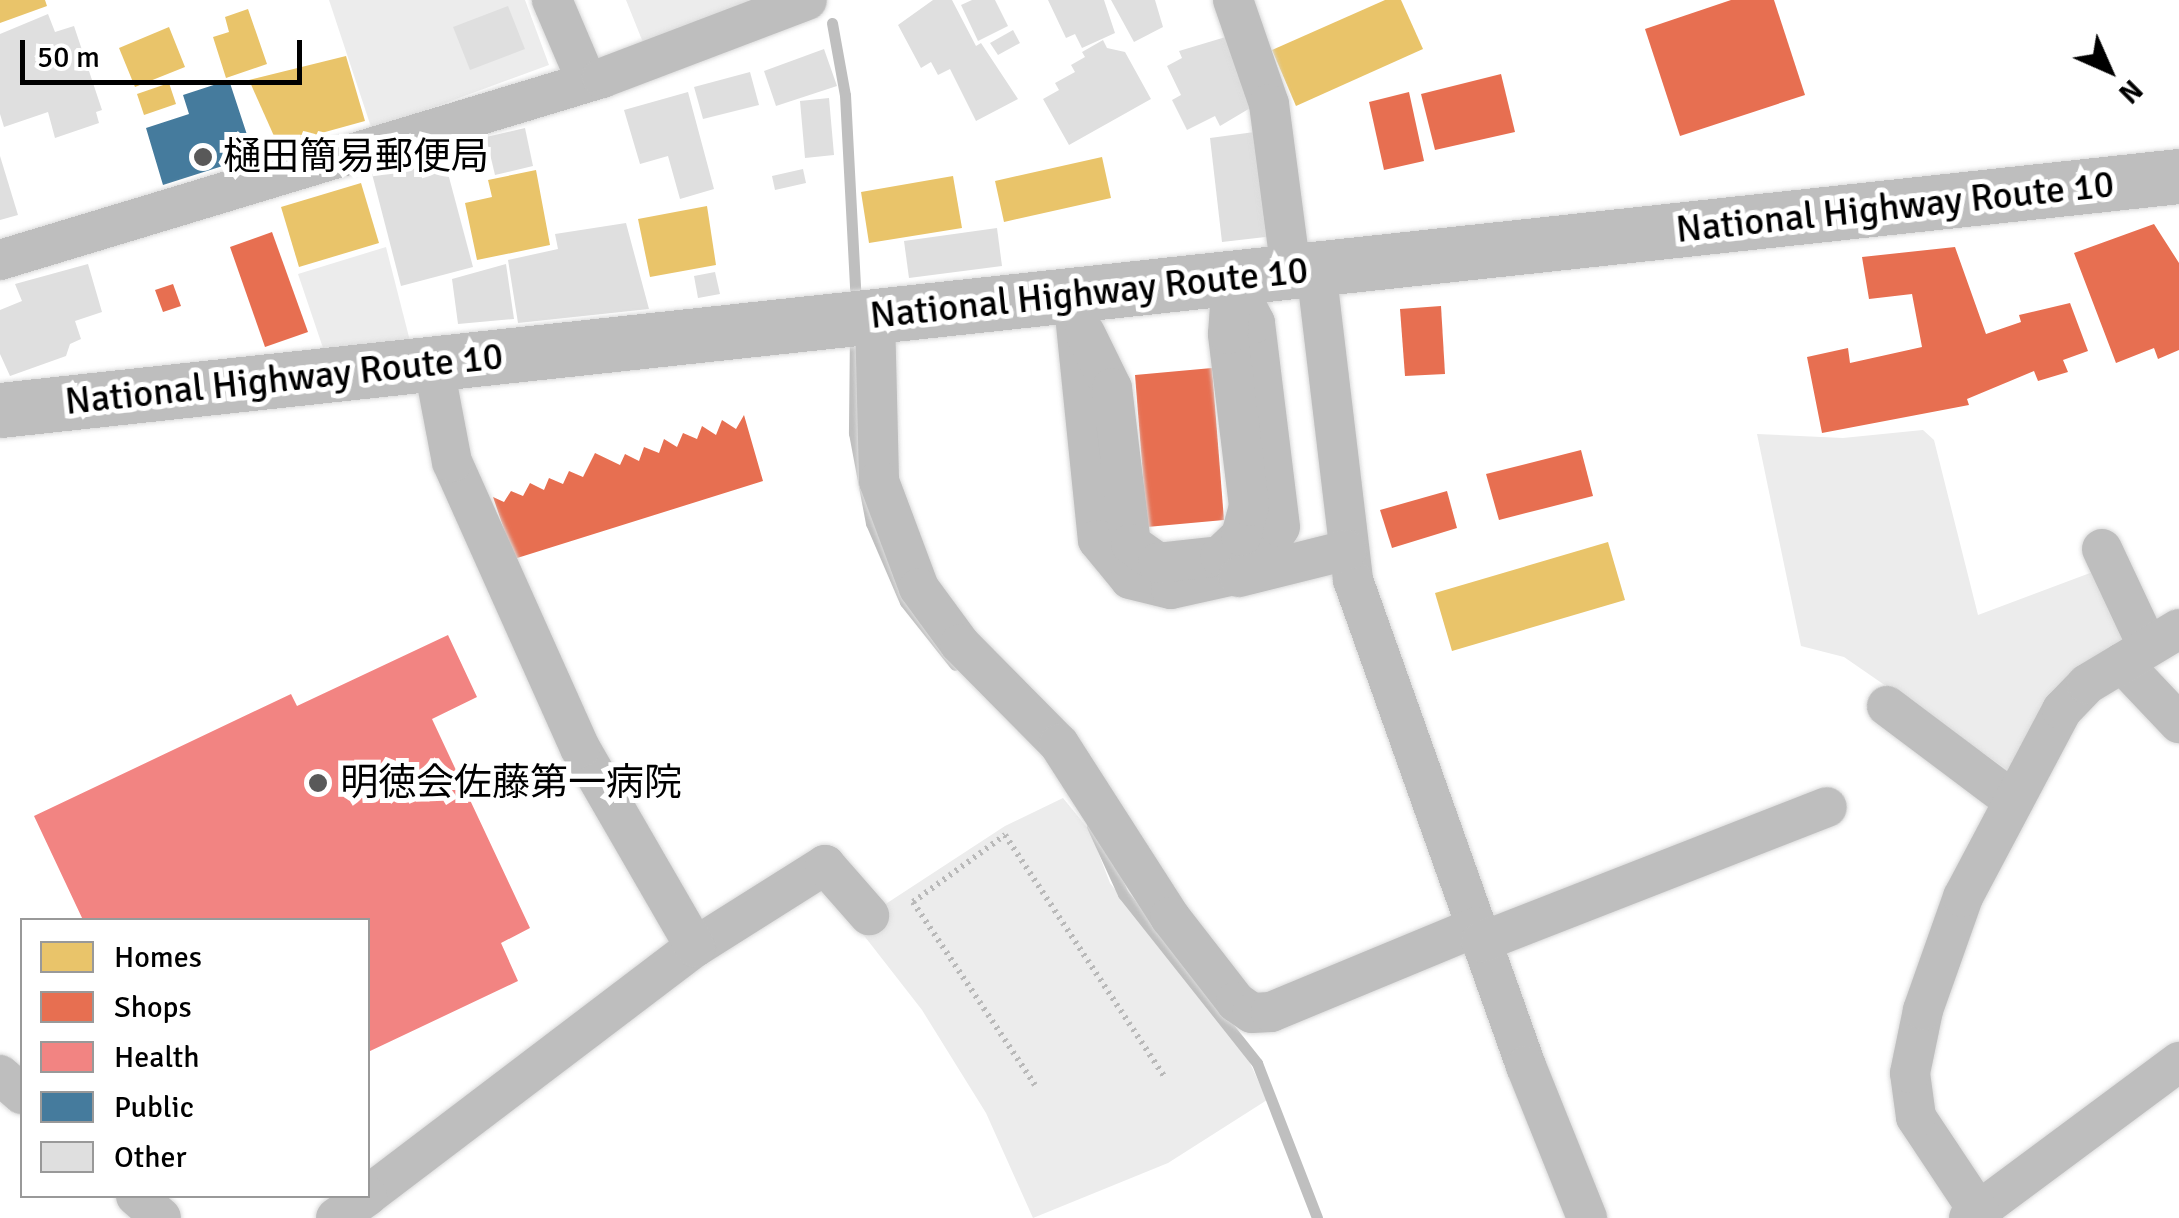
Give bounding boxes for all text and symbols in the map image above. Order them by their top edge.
scale bar [25,20,308,82]
north arrow [2059,20,2159,120]
text: 50 m [37,39,100,76]
text: N [2111,72,2149,110]
place label: 樋田簡易郵便局 [223,134,489,180]
marker: 樋田簡易郵便局 [192,146,214,168]
street label: National Highway Route 10 [1674,161,2116,253]
street label: National Highway Route 10 [868,247,1310,339]
street label: National Highway Route 10 [63,333,505,425]
place label: 明徳会佐藤第一病院 [340,760,682,806]
marker: 明徳会佐藤第一病院 [305,770,331,796]
legend [20,918,370,1198]
text: Homes [114,939,202,976]
text: Shops [114,989,192,1026]
text: Health [114,1039,200,1076]
text: Public [114,1089,194,1126]
text: Other [114,1139,187,1176]

